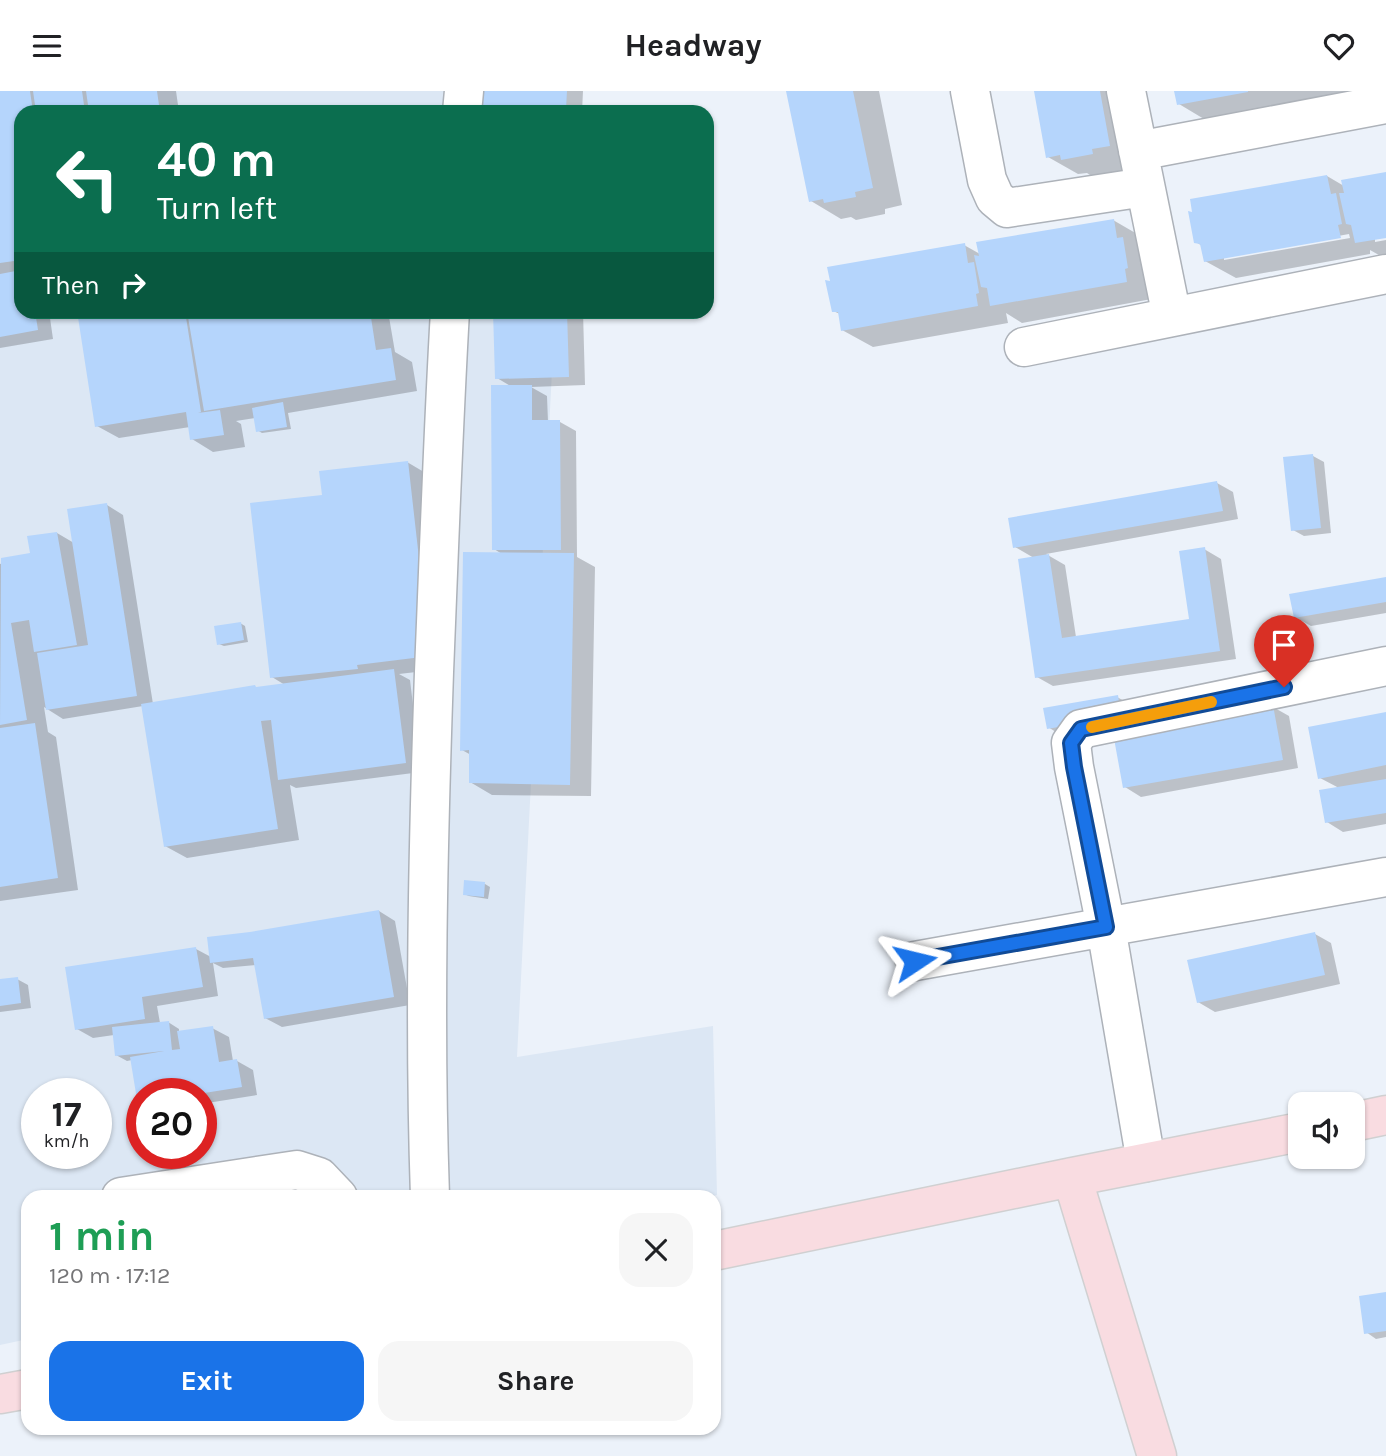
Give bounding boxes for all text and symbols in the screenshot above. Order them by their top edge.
icon: menu [28,27,66,65]
text: Headway [625,27,762,64]
icon: heart [1320,27,1358,65]
text: 40 m [157,131,276,188]
icon: left [42,133,133,224]
text: Turn left [157,190,277,227]
icon: right [114,266,152,304]
text: Then [42,270,100,301]
pin [1254,615,1314,687]
icon: arrive [1265,626,1303,664]
position arrow [878,924,952,998]
speed limit sign: 20 [126,1078,217,1169]
map controls [1288,1092,1365,1169]
button: sound [1288,1092,1365,1169]
text: 17 [52,1094,81,1135]
text: km/h [44,1130,89,1152]
text: 1 min [49,1211,154,1261]
button: close [619,1213,693,1287]
text: 120 m · 17:12 [49,1262,170,1289]
button: Exit [49,1341,364,1421]
button: Share [378,1341,693,1421]

